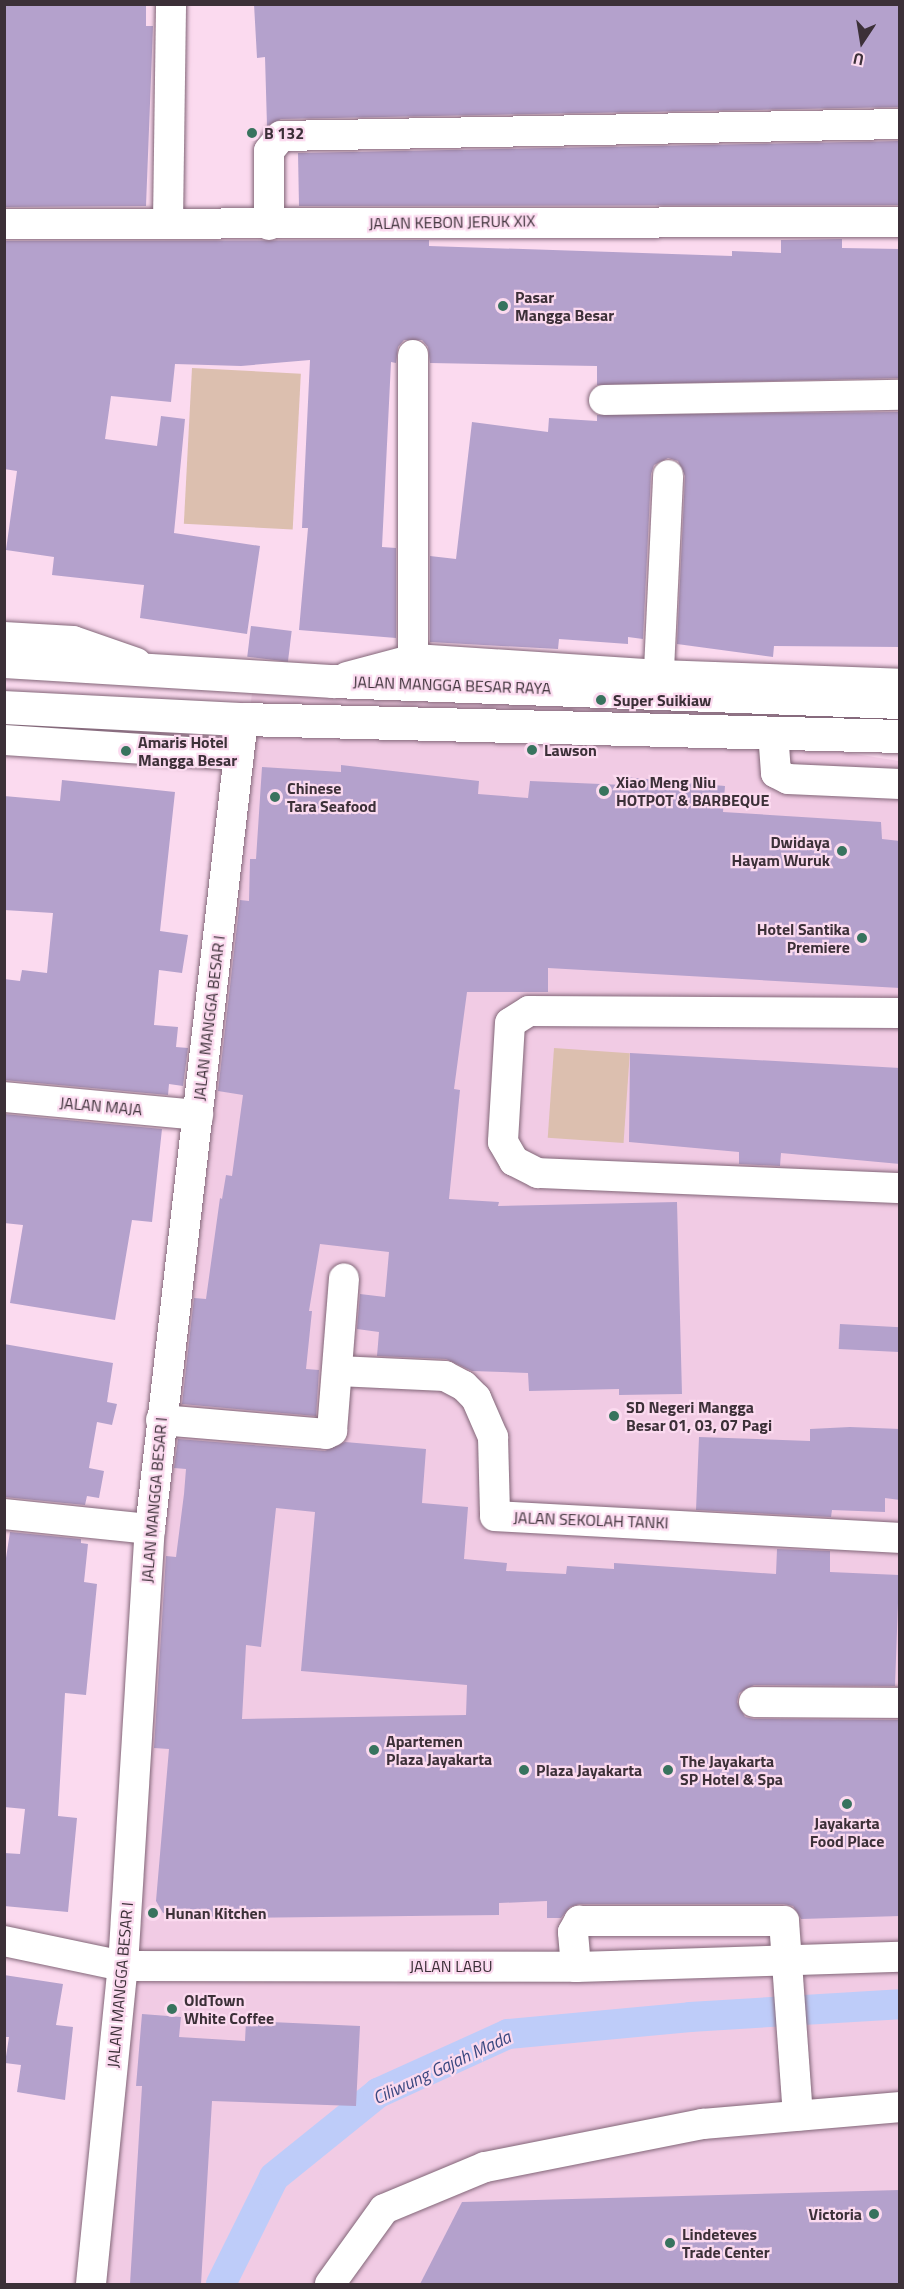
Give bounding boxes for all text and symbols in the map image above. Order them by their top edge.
north arrow [832,12,892,72]
text: U [851,47,866,72]
place label: B 132 [264,123,304,143]
marker: B 132 [245,126,259,140]
street label: JALAN KEBON JERUK XIX [369,211,535,233]
place label: Pasar Mangga Besar [515,287,614,325]
marker: Pasar Mangga Besar [496,299,510,313]
street label: JALAN MANGGA BESAR RAYA [353,672,551,698]
place label: Super Suikiaw [613,690,711,710]
marker: Super Suikiaw [594,693,608,707]
place label: Amaris Hotel Mangga Besar [138,732,237,770]
place label: Lawson [544,740,597,760]
marker: Lawson [525,743,539,757]
marker: Amaris Hotel Mangga Besar [119,744,133,758]
place label: Xiao Meng Niu HOTPOT & BARBEQUE [616,772,769,810]
place label: Chinese Tara Seafood [287,778,377,816]
marker: Xiao Meng Niu HOTPOT & BARBEQUE [597,784,611,798]
marker: Chinese Tara Seafood [268,790,282,804]
place label: Dwidaya Hayam Wuruk [732,832,830,870]
marker: Dwidaya Hayam Wuruk [835,844,849,858]
place label: Hotel Santika Premiere [757,919,850,957]
marker: Hotel Santika Premiere [855,931,869,945]
street label: JALAN MANGGA BESAR I [189,934,229,1102]
street label: JALAN MAJA [59,1093,143,1119]
place label: SD Negeri Mangga Besar 01, 03, 07 Pagi [626,1397,772,1435]
marker: SD Negeri Mangga Besar 01, 03, 07 Pagi [607,1409,621,1423]
street label: JALAN MANGGA BESAR I [137,1416,171,1584]
street label: JALAN SEKOLAH TANKI [513,1508,669,1532]
place label: Apartemen Plaza Jayakarta [386,1731,492,1769]
marker: Apartemen Plaza Jayakarta [367,1743,381,1757]
place label: The Jayakarta SP Hotel & Spa [680,1751,783,1789]
place label: Plaza Jayakarta [536,1760,642,1780]
marker: Plaza Jayakarta [517,1763,531,1777]
marker: The Jayakarta SP Hotel & Spa [661,1763,675,1777]
marker: Jayakarta Food Place [840,1797,854,1811]
place label: Jayakarta Food Place [810,1813,884,1851]
street label: JALAN MANGGA BESAR I [103,1901,137,2069]
place label: Hunan Kitchen [165,1903,267,1923]
marker: Hunan Kitchen [146,1906,160,1920]
street label: JALAN LABU [409,1956,493,1976]
place label: OldTown White Coffee [184,1990,274,2028]
marker: OldTown White Coffee [165,2002,179,2016]
water label: Ciliwung Gajah Mada [370,2027,514,2109]
place label: Victoria [808,2204,862,2224]
marker: Victoria [867,2207,881,2221]
place label: Lindeteves Trade Center [682,2224,770,2262]
marker: Lindeteves Trade Center [663,2236,677,2250]

